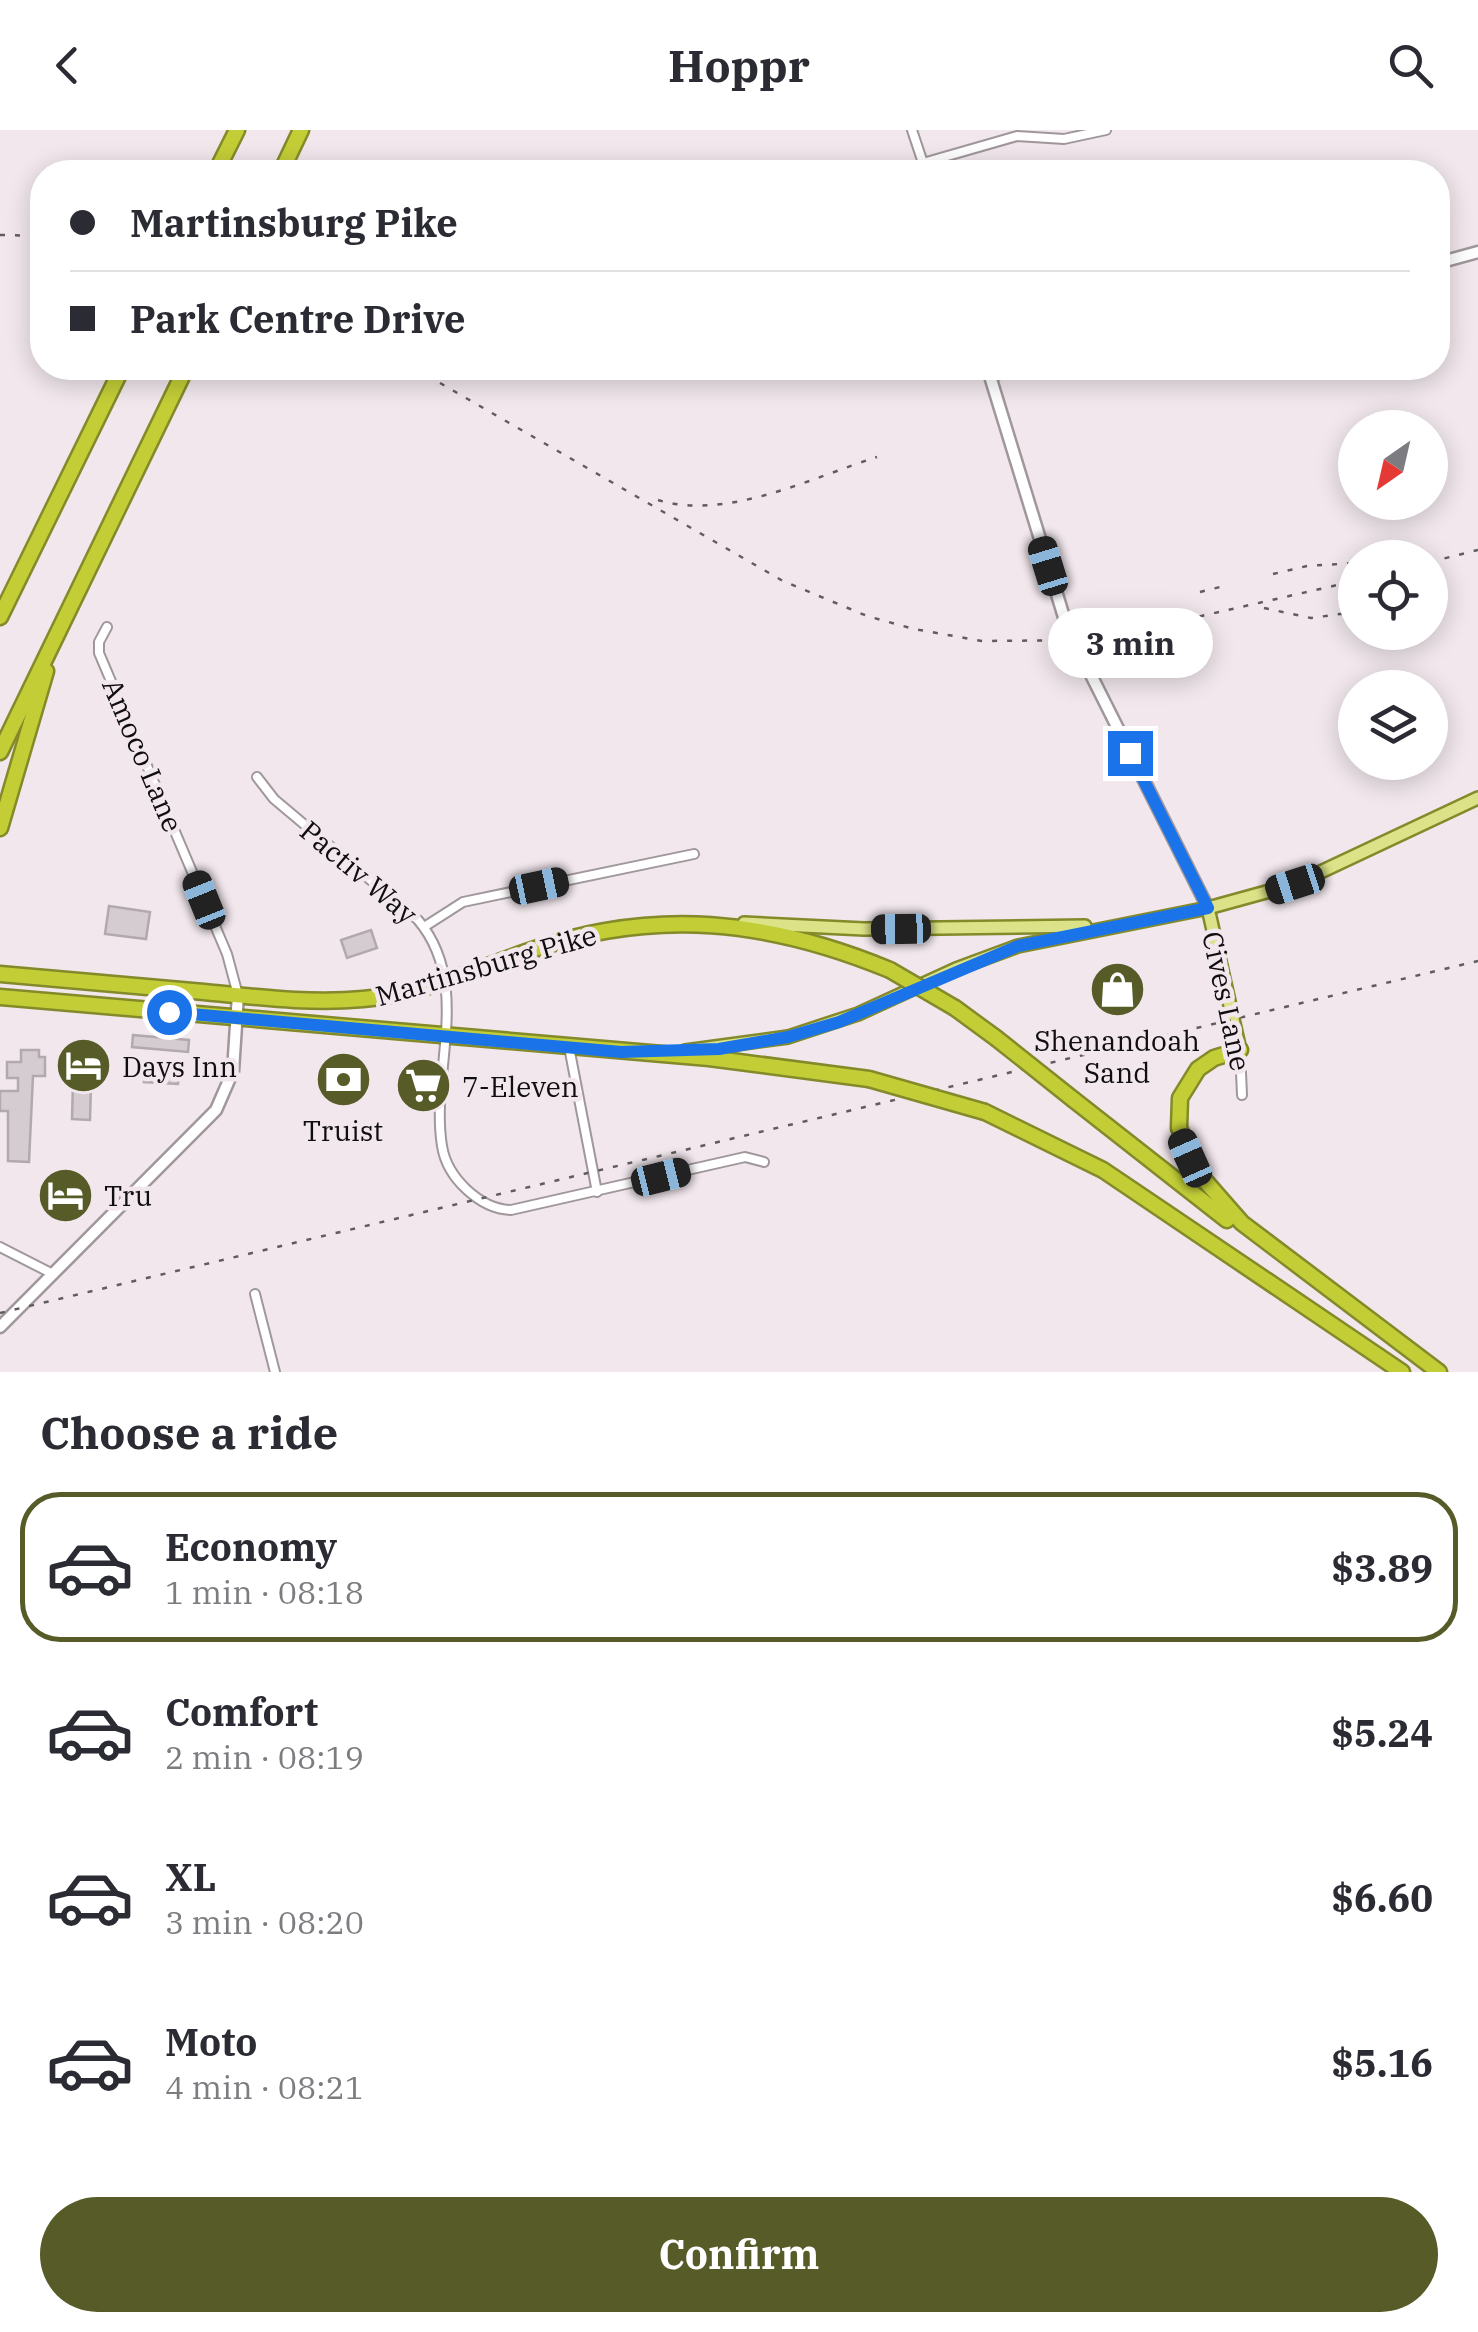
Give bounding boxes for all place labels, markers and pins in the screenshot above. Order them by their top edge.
shop icon: Shenandoah Sand [1087,959,1147,1019]
place label: Shenandoah Sand [1034,1022,1200,1091]
hotel icon: Days Inn [53,1036,113,1096]
place label: Days Inn [122,1048,237,1085]
bank icon: Truist [313,1049,373,1109]
supermarket icon: 7-Eleven [393,1056,453,1116]
place label: 7-Eleven [462,1068,579,1105]
place label: Truist [303,1112,383,1149]
hotel icon: Tru [35,1165,95,1225]
place label: Tru [104,1177,152,1214]

